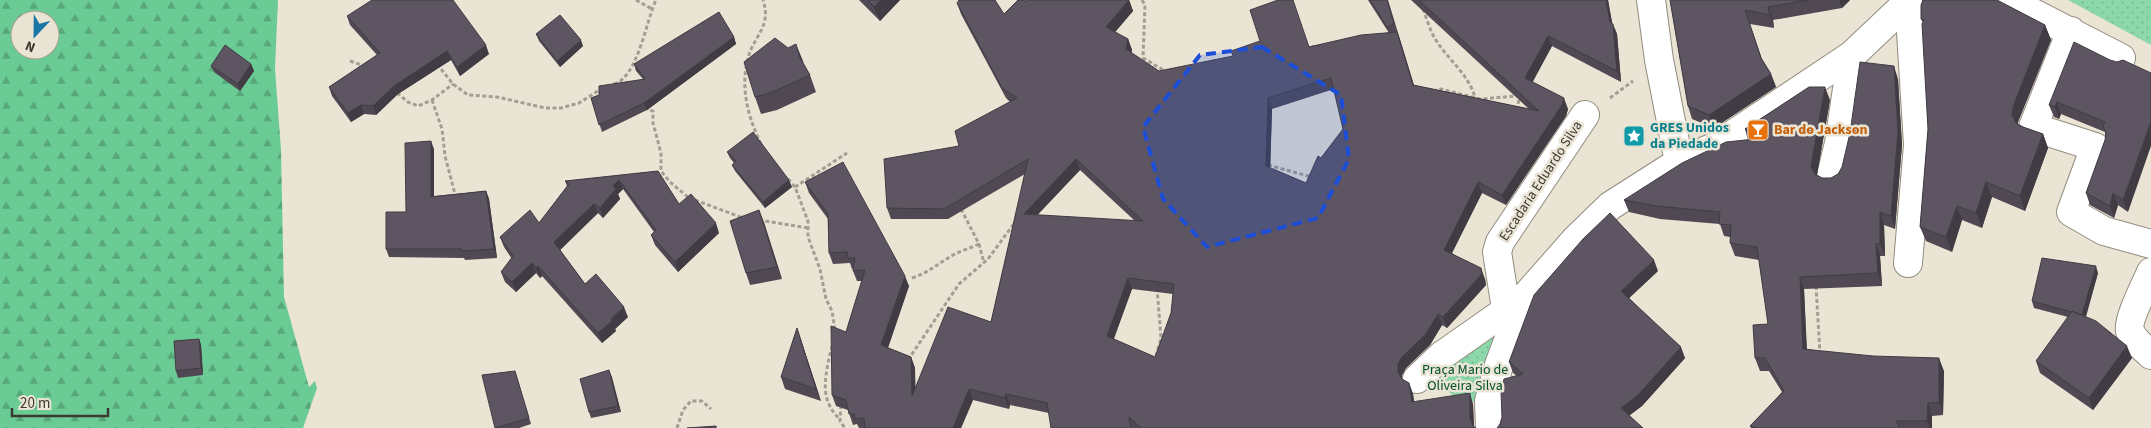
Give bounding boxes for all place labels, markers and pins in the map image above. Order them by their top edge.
place label: GRES Unidos da Piedade [1650,118,1729,154]
bar icon: Bar do Jackson [1746,118,1770,142]
place label: Bar do Jackson [1774,120,1868,140]
place icon: GRES Unidos da Piedade [1622,124,1646,148]

